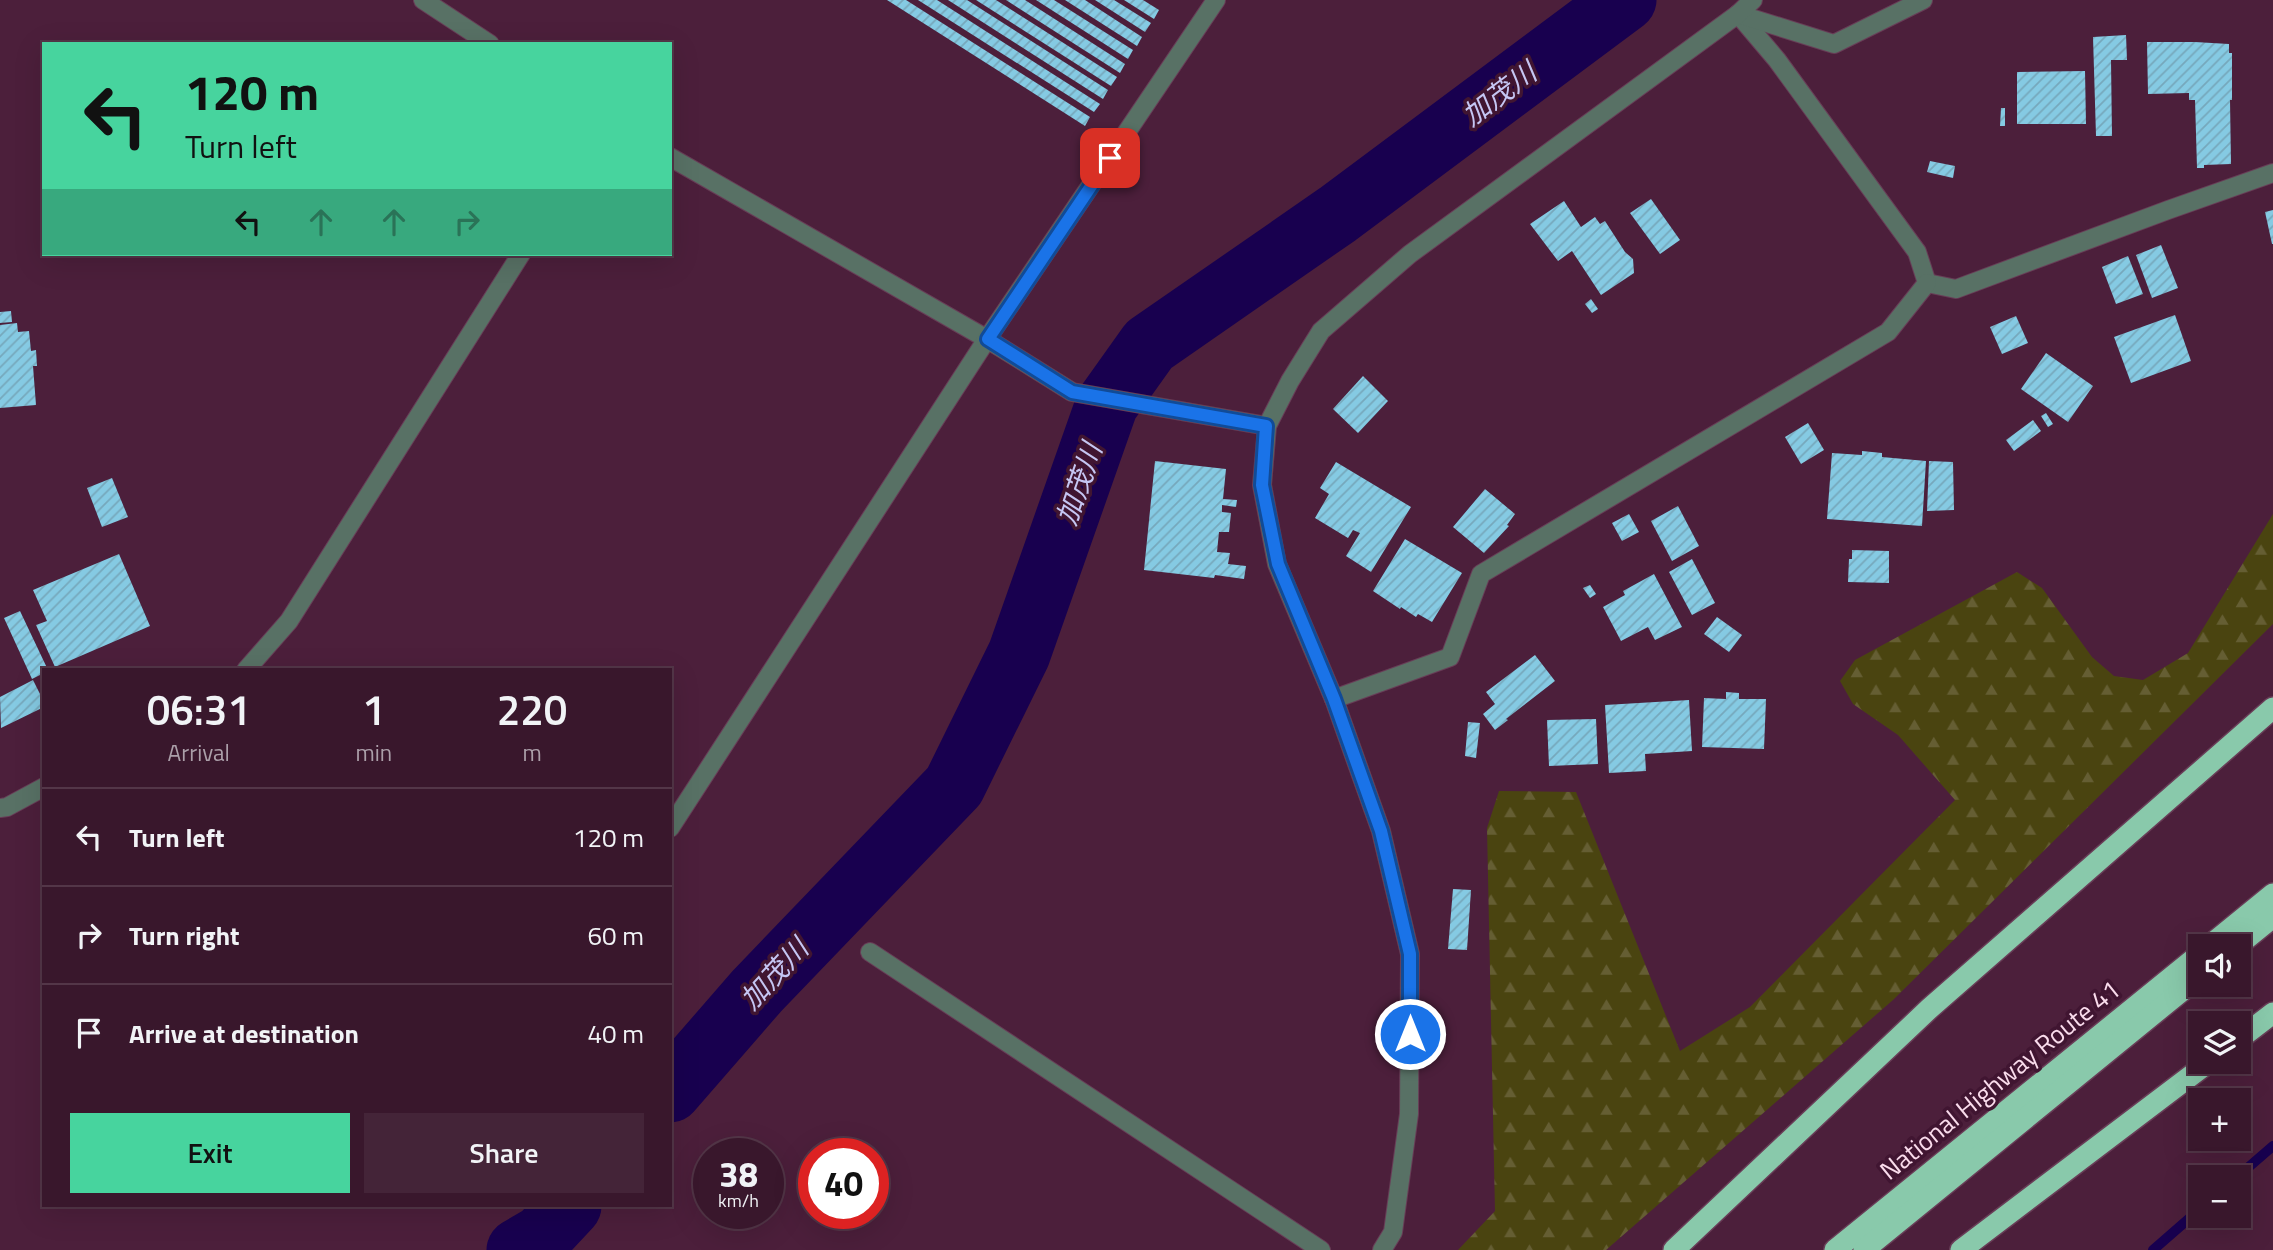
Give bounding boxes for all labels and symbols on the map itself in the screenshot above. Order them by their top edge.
water label: 加茂川 [1452,49,1548,136]
pin [1080,128,1140,188]
water label: 加茂川 [1045,434,1114,531]
water label: 加茂川 [729,926,820,1019]
street label: National Highway Route 41 [1871,970,2128,1189]
position arrow [1373,997,1447,1071]
speed limit sign: 40 [798,1138,889,1229]

